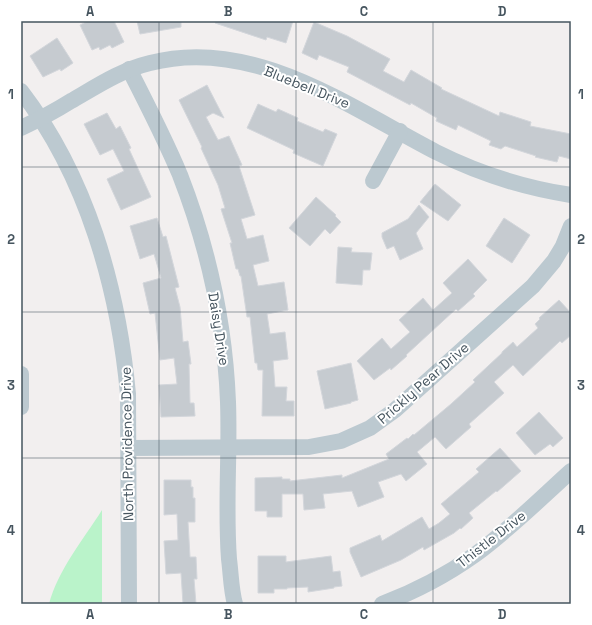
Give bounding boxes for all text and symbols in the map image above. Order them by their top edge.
text: A [86,3,95,20]
text: B [224,3,233,20]
text: C [360,3,368,20]
text: D [498,3,507,20]
street label: Bluebell Drive [262,62,352,112]
text: 1 [8,86,14,103]
text: 1 [578,86,584,103]
text: 2 [7,231,15,248]
text: 2 [577,231,585,248]
street label: Daisy Drive [204,291,234,367]
street label: Prickly Pear Drive [373,338,473,428]
street label: North Providence Drive [117,367,137,521]
text: 3 [7,377,15,394]
text: 3 [577,377,585,394]
street label: Thistle Drive [453,506,529,572]
text: 4 [7,522,15,539]
text: 4 [577,522,585,539]
text: A [86,606,95,623]
text: B [224,606,233,623]
text: C [360,606,368,623]
text: D [498,606,507,623]

